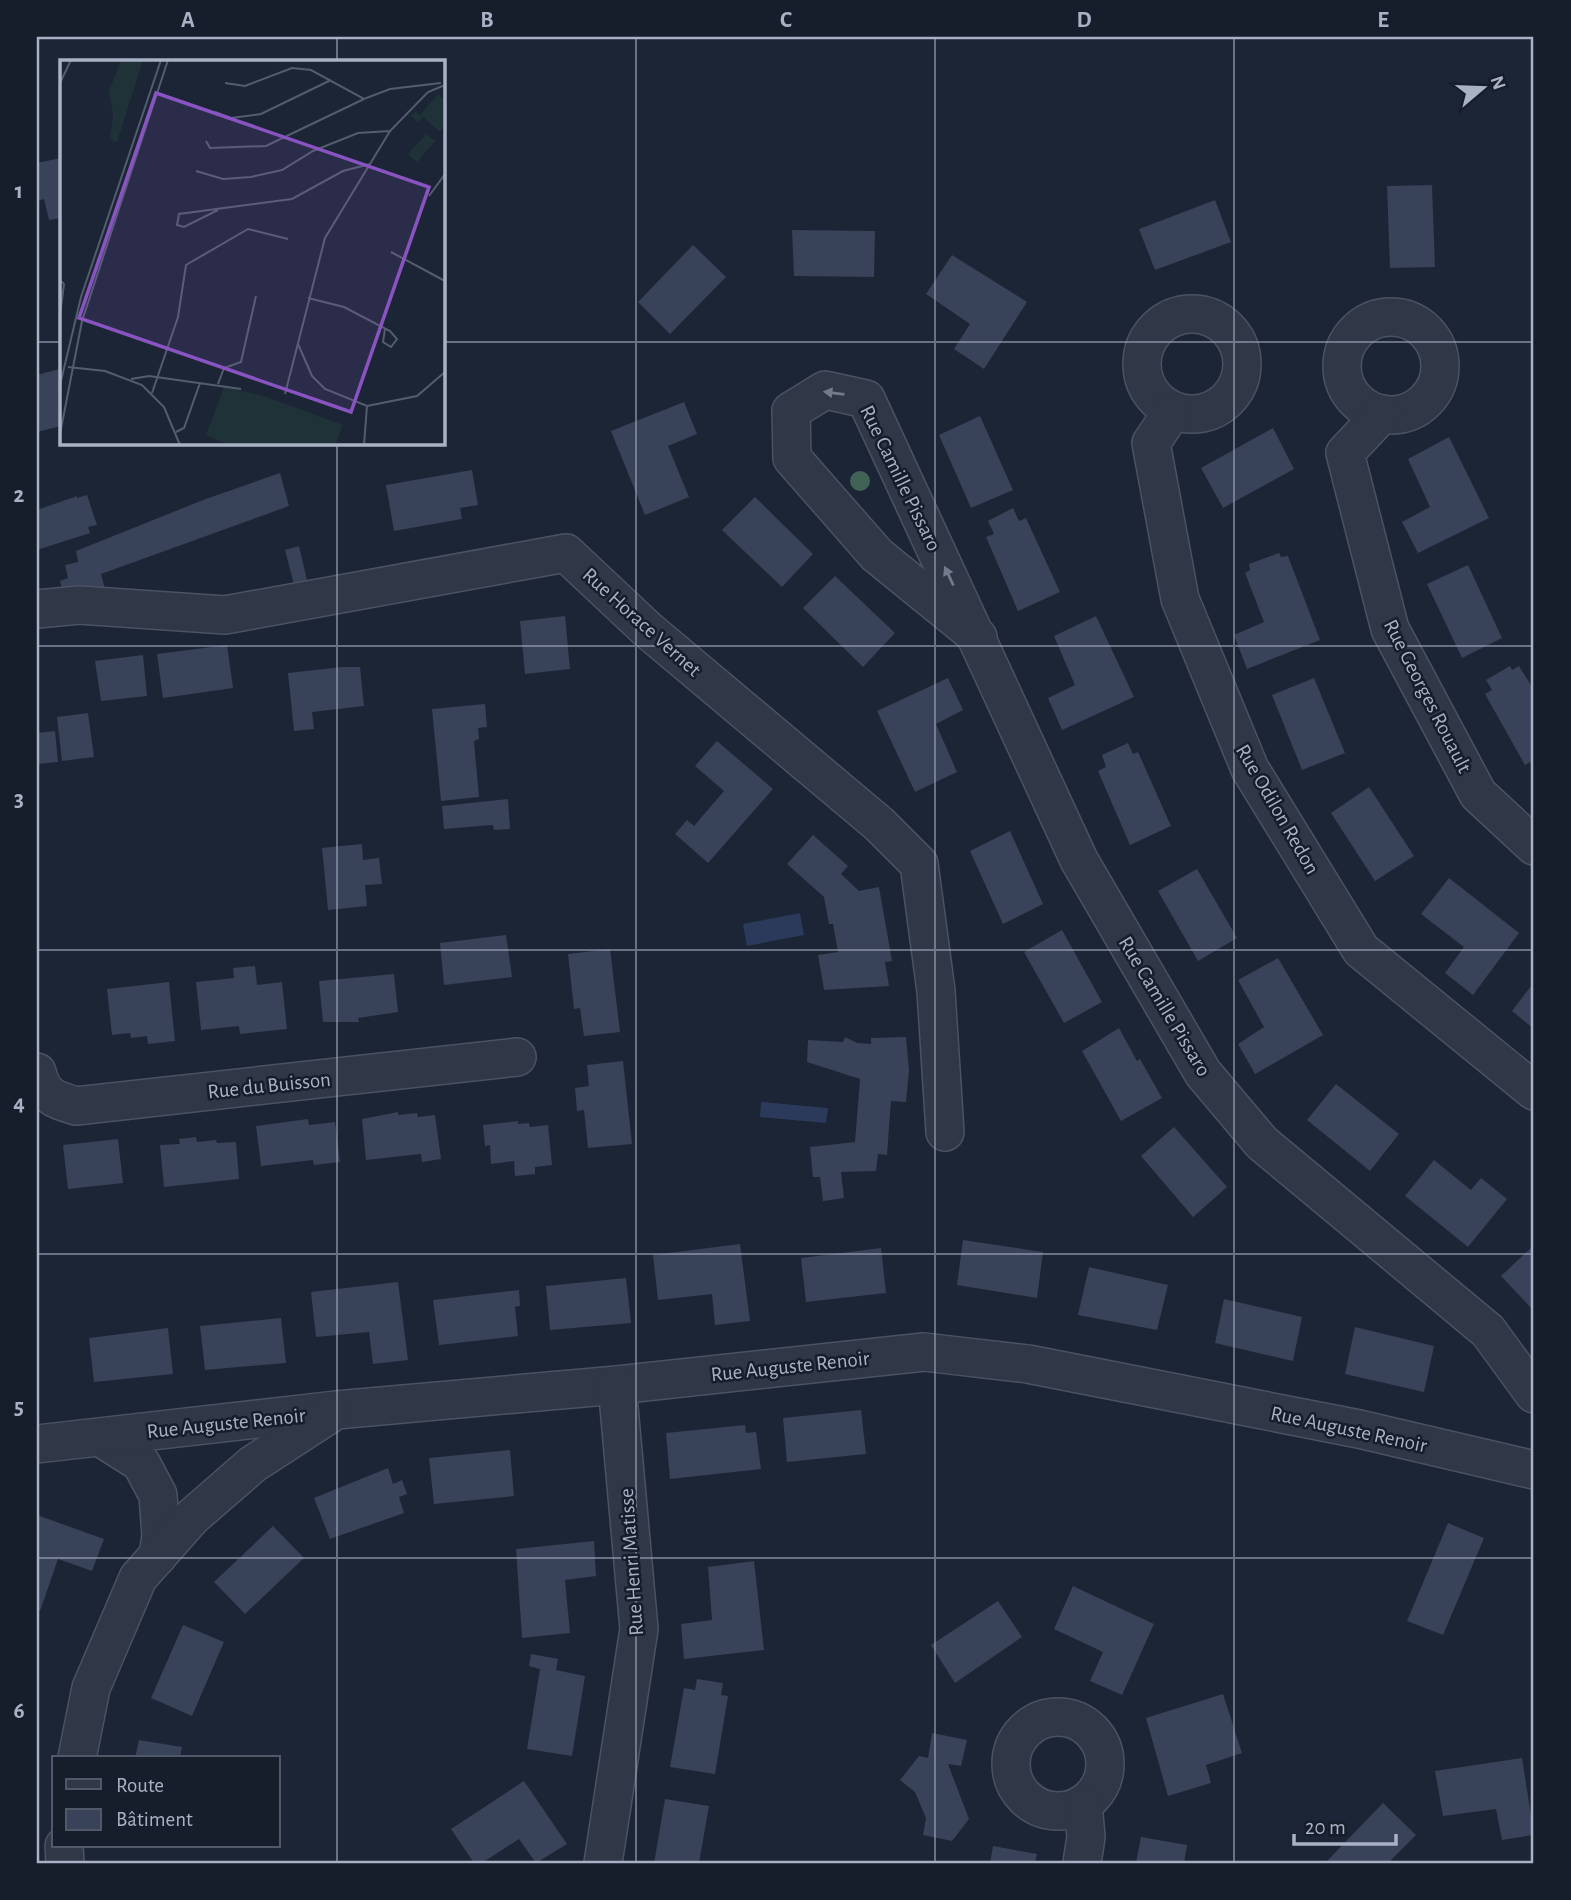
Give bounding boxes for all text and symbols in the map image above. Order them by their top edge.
text: A [181,9,195,32]
text: B [480,9,494,32]
text: C [780,9,792,32]
text: D [1076,9,1092,32]
text: E [1377,9,1389,32]
north arrow [1448,52,1518,122]
inset map [60,60,444,444]
text: N [1487,74,1509,92]
text: 1 [15,180,23,203]
one-way arrow [823,388,845,399]
street label: Rue Camille Pissaro [856,402,945,554]
text: 2 [14,484,25,507]
street label: Rue Horace Vernet [578,564,705,681]
one-way arrow [943,566,954,586]
street label: Rue Georges Rouault [1380,616,1475,777]
street label: Rue Odilon Redon [1232,741,1323,878]
text: 3 [14,788,24,811]
street label: Rue Camille Pissaro [1115,933,1215,1080]
street label: Rue du Buisson [206,1069,332,1102]
text: 4 [13,1092,25,1115]
street label: Rue Auguste Renoir [710,1348,871,1385]
text: 5 [14,1396,24,1419]
street label: Rue Auguste Renoir [1269,1403,1429,1456]
street label: Rue Auguste Renoir [146,1405,307,1442]
street label: Rue Henri Matisse [616,1488,647,1636]
text: 6 [13,1700,25,1723]
legend [52,1756,280,1848]
text: Route [116,1775,164,1796]
scale bar [1294,1802,1396,1846]
text: Bâtiment [116,1809,193,1830]
text: 20 m [1305,1817,1346,1838]

